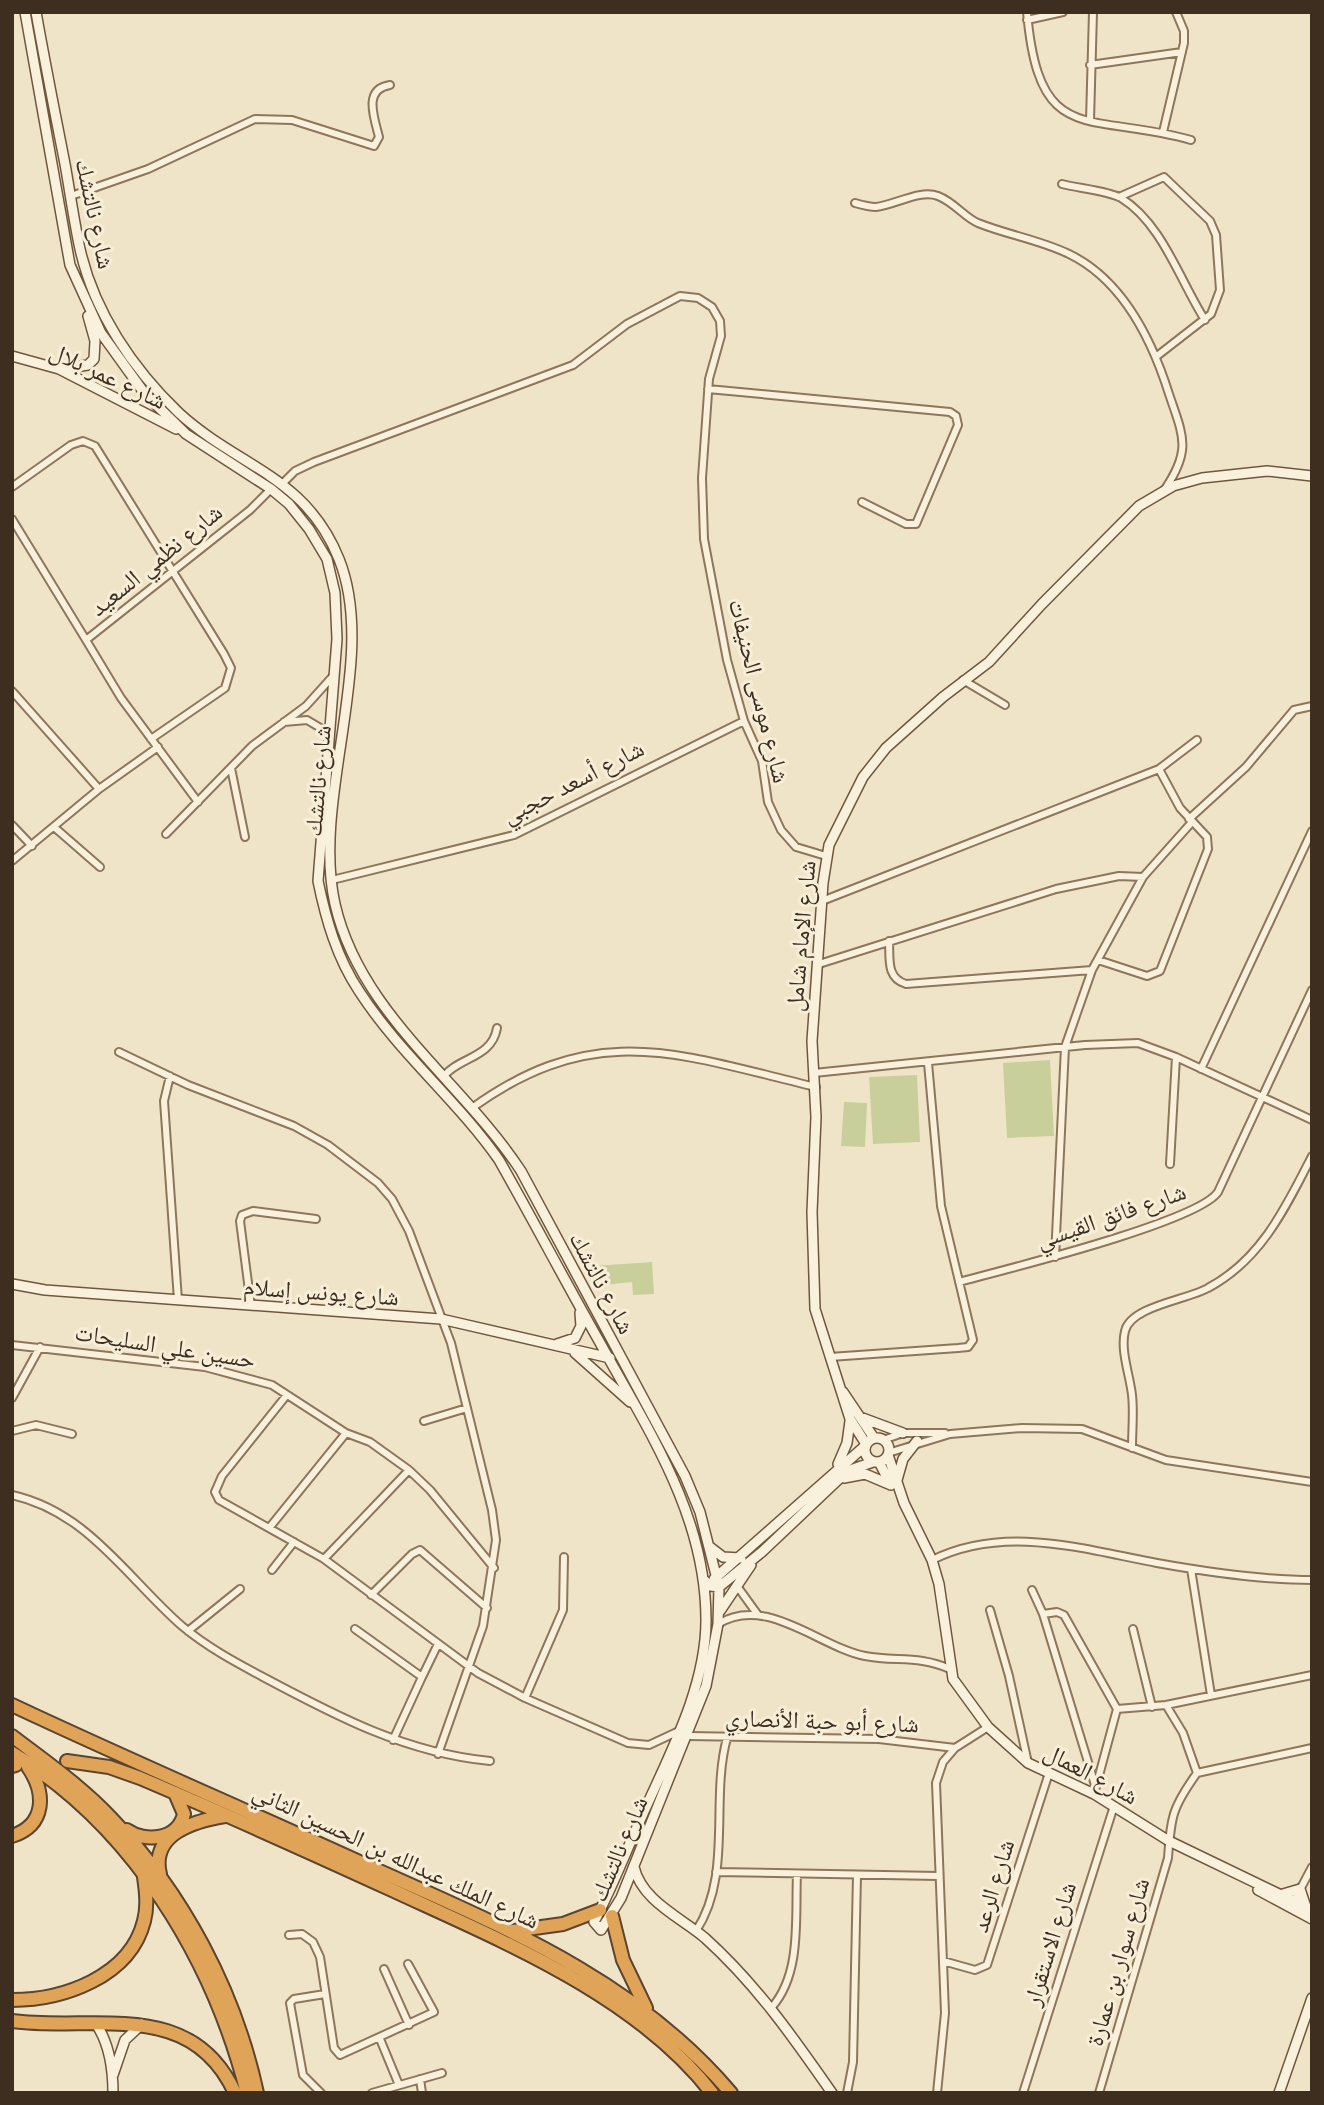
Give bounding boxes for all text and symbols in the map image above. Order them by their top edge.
street label: شارع نالتشك [65,156,123,273]
street label: شارع عمر بلال [43,334,172,420]
street label: شارع نظمي السعيد [82,496,231,626]
street label: شارع موسى الحنيفات [718,595,798,787]
street label: شارع نالتشك [296,724,342,838]
street label: شارع أسعد حجبي [496,732,651,834]
street label: شارع الإمام شامل [777,859,827,1013]
street label: شارع فائق القيسي [1031,1174,1191,1260]
street label: شارع نالتشك [559,1226,643,1341]
street label: شارع يونس إسلام [242,1270,400,1316]
street label: حسين علي السليحات [72,1315,258,1379]
street label: شارع أبو حبة الأنصاري [724,1701,919,1743]
street label: شارع العمال [1037,1735,1144,1815]
street label: شارع الملك عبدالله بن الحسين الثاني [246,1775,545,1939]
street label: شارع نالتشك [582,1791,658,1908]
street label: شارع الرعد [963,1835,1025,1937]
street label: شارع سوار بن عمارة [1078,1874,1160,2051]
street label: شارع الاستقرار [1015,1878,1087,2012]

